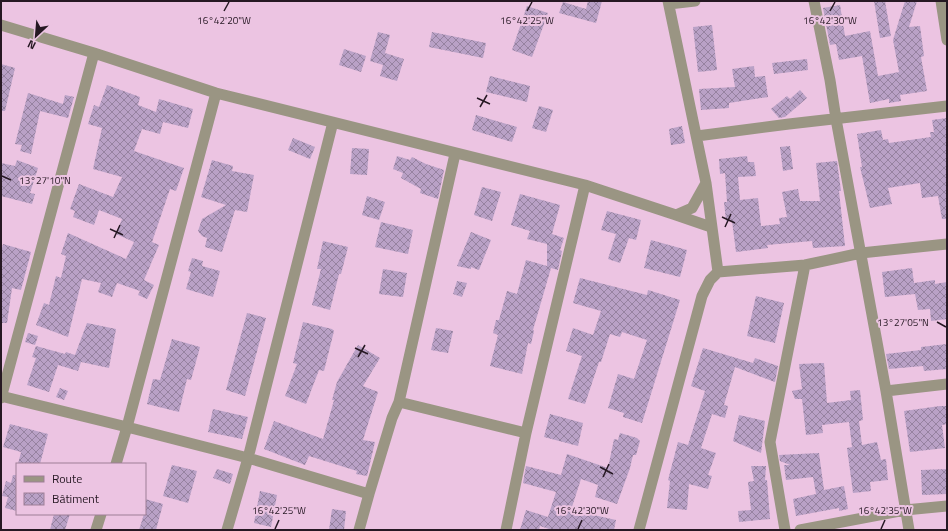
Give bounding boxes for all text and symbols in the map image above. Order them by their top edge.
text: 16°42'20"W [197,13,251,28]
text: 16°42'25"W [500,13,554,28]
text: 16°42'30"W [803,13,857,28]
north arrow [16,16,56,56]
text: N [25,36,39,54]
text: 13°27'10"N [19,173,71,188]
text: 13°27'05"N [877,315,929,330]
legend [16,463,146,515]
text: Route [52,469,82,488]
text: Bâtiment [52,489,100,508]
text: 16°42'25"W [252,503,306,518]
text: 16°42'30"W [555,503,609,518]
text: 16°42'35"W [858,503,912,518]

